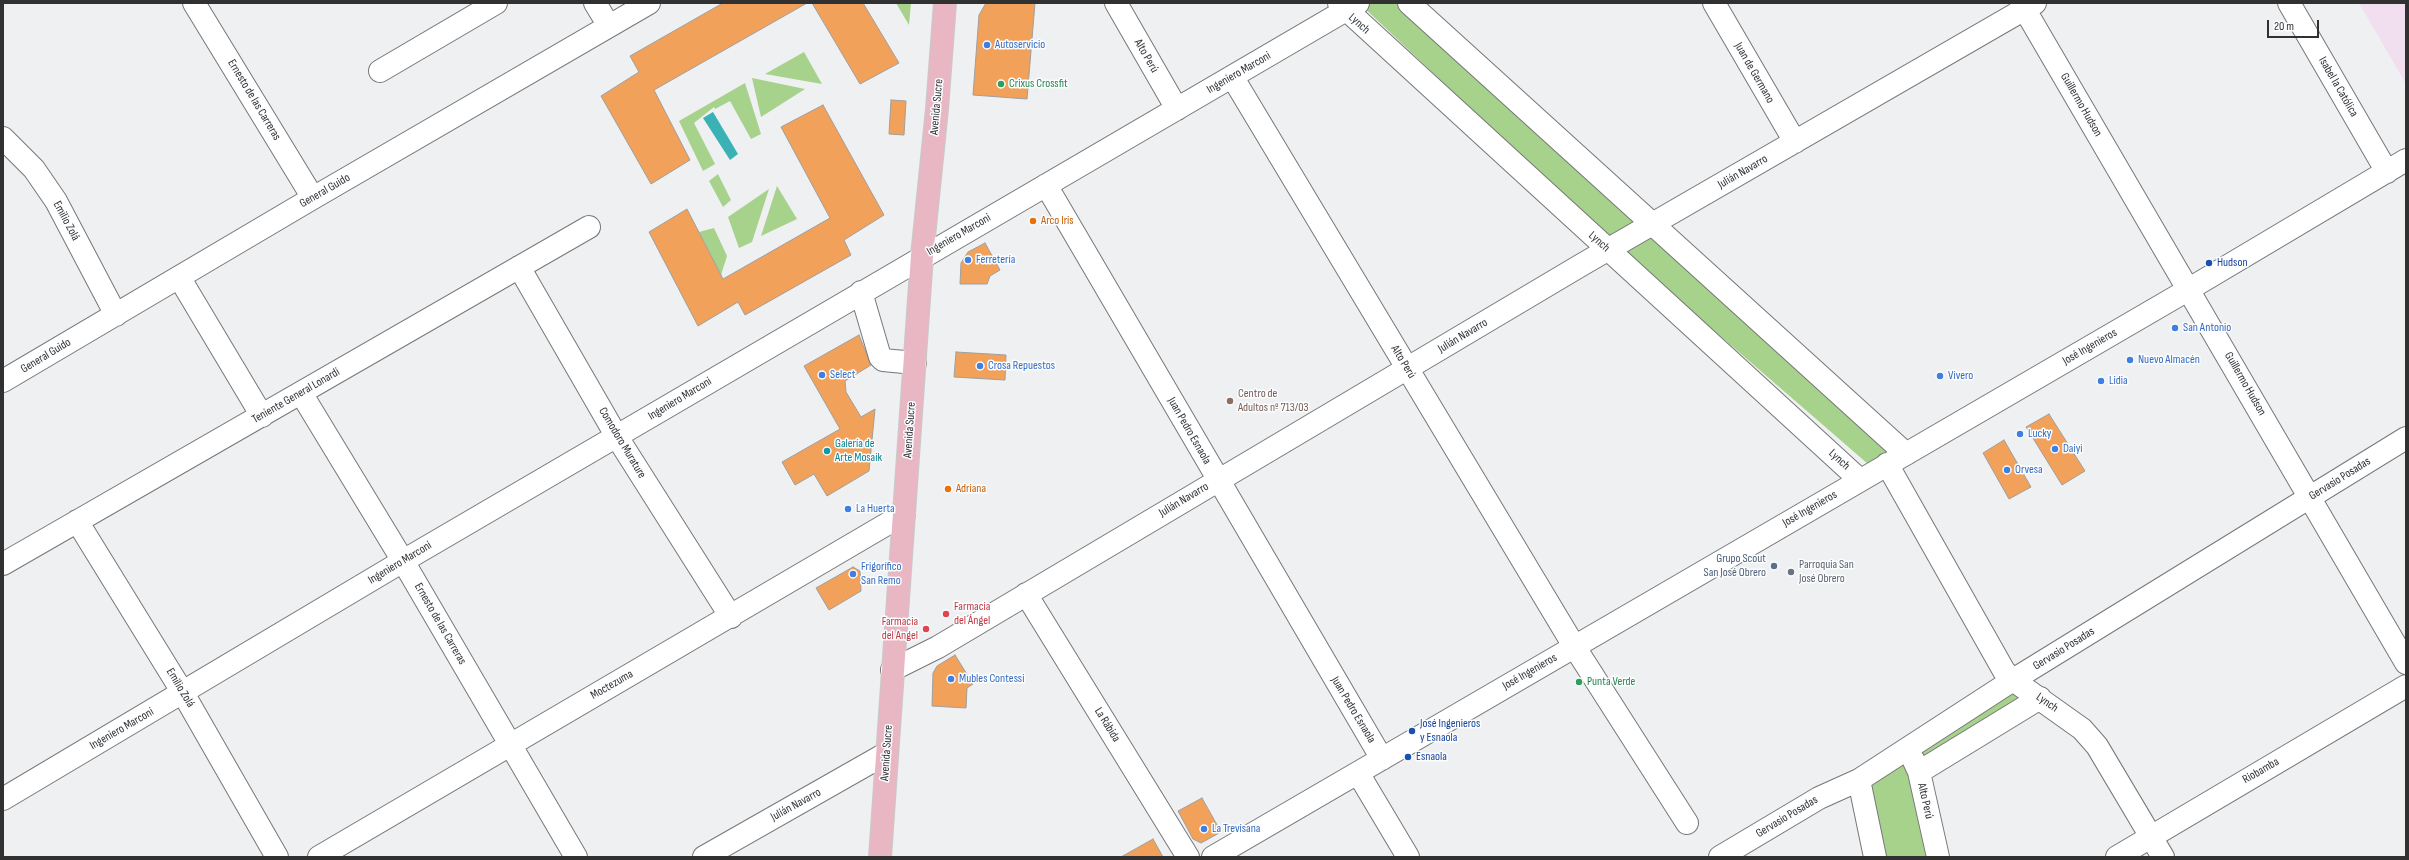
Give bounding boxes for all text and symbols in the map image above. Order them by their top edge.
street label: Lynch [1345,11,1373,37]
scale bar [2269,12,2321,38]
text: 20 m [2274,19,2294,34]
street label: Alto Perú [1131,37,1161,75]
place label: Autoservicio [995,38,1045,52]
marker: Autoservicio [982,40,992,50]
street label: Juan de Germano [1731,40,1777,106]
street label: Ingeniero Marconi [1204,49,1274,97]
street label: Isabel la Católica [2315,54,2361,120]
street label: Ernesto de las Carreras [224,57,284,143]
street label: Guillermo Hudson [2057,71,2105,139]
place label: Crixus Crossfit [1009,77,1068,91]
street label: Avenida Sucre [927,78,947,136]
marker: Crixus Crossfit [996,79,1006,89]
street label: Julián Navarro [1715,152,1771,192]
street label: General Guido [297,171,353,211]
street label: Emilio Zolá [50,199,82,243]
street label: Ingeniero Marconi [924,211,994,259]
place label: Arco Iris [1041,214,1074,228]
marker: Arco Iris [1028,216,1038,226]
street label: Lynch [1585,229,1613,255]
place label: Ferretería [976,253,1015,267]
marker: Ferretería [963,255,973,265]
place label: Hudson [2217,256,2248,270]
marker: Hudson [2204,258,2214,268]
street label: Julián Navarro [1436,316,1490,356]
place label: San Antonio [2183,321,2231,335]
marker: San Antonio [2170,323,2180,333]
street label: José Ingenieros [2060,326,2120,368]
street label: General Guido [18,335,74,377]
street label: Alto Perú [1387,343,1419,381]
street label: Guillermo Hudson [2221,350,2269,418]
place label: Nuevo Almacén [2138,353,2200,367]
marker: Nuevo Almacén [2125,355,2135,365]
place label: Crosa Repuestos [988,359,1055,373]
marker: Crosa Repuestos [975,361,985,371]
street label: Teniente General Lonardi [250,365,342,427]
place label: Select [830,368,855,382]
place label: Vivero [1948,369,1973,383]
marker: Select [817,370,827,380]
marker: Vivero [1935,371,1945,381]
street label: Ingeniero Marconi [646,374,714,424]
place label: Lidia [2109,374,2128,388]
marker: Lidia [2096,376,2106,386]
place label: Centro de Adultos nº 713/03 [1238,387,1309,415]
street label: Juan Pedro Esnaola [1164,395,1214,467]
marker: Centro de Adultos nº 713/03 [1225,396,1235,406]
street label: Avenida Sucre [901,401,919,459]
street label: Comodoro Murature [595,405,649,481]
place label: Lucky [2028,427,2051,441]
marker: Lucky [2015,429,2025,439]
place label: Galería de Arte Mosaik [835,437,882,465]
place label: Daiyi [2063,442,2083,456]
marker: Daiyi [2050,444,2060,454]
marker: Galería de Arte Mosaik [822,446,832,456]
street label: Lynch [1825,447,1853,473]
street label: Gervasio Posadas [2307,454,2373,504]
place label: Orvesa [2015,463,2043,477]
marker: Orvesa [2002,465,2012,475]
street label: Julián Navarro [1157,480,1211,520]
place label: Adriana [956,482,986,496]
marker: Adriana [943,484,953,494]
street label: José Ingenieros [1780,488,1840,530]
place label: La Huerta [856,502,895,516]
marker: La Huerta [843,504,853,514]
street label: Ingeniero Marconi [366,538,434,588]
place label: Grupo Scout San José Obrero [1704,552,1766,580]
place label: Parroquia San José Obrero [1799,558,1854,586]
place label: Frigorífico San Remo [861,560,902,588]
marker: Grupo Scout San José Obrero [1769,561,1779,571]
marker: Parroquia San José Obrero [1786,567,1796,577]
marker: Frigorífico San Remo [848,569,858,579]
street label: Ernesto de las Carreras [411,581,469,667]
place label: Farmacia del Ángel [954,600,990,628]
marker: Farmacia del Ángel [941,609,951,619]
place label: Farmacia del Angel [882,615,918,643]
marker: Farmacia del Angel [921,624,931,634]
street label: Gervasio Posadas [2031,624,2097,674]
street label: José Ingenieros [1500,651,1560,693]
street label: Emilio Zolá [163,666,197,710]
street label: Moctezuma [588,667,636,703]
place label: Mubles Contessi [959,672,1024,686]
marker: Mubles Contessi [946,674,956,684]
street label: Juan Pedro Esnaola [1328,674,1378,746]
place label: Punta Verde [1587,675,1635,689]
marker: Punta Verde [1574,677,1584,687]
street label: Lynch [2033,690,2061,716]
street label: Ingeniero Marconi [87,705,157,753]
street label: La Rábida [1091,705,1123,745]
place label: José Ingenieros y Esnaola [1420,717,1480,745]
street label: Avenida Sucre [878,724,896,782]
marker: José Ingenieros y Esnaola [1407,726,1417,736]
place label: Esnaola [1416,750,1447,764]
marker: Esnaola [1403,752,1413,762]
street label: Riobamba [2240,755,2282,787]
street label: Alto Perú [1914,782,1936,820]
street label: Julián Navarro [768,785,824,825]
street label: Gervasio Posadas [1753,793,1821,841]
place label: La Trevisana [1212,822,1260,836]
marker: La Trevisana [1199,824,1209,834]

